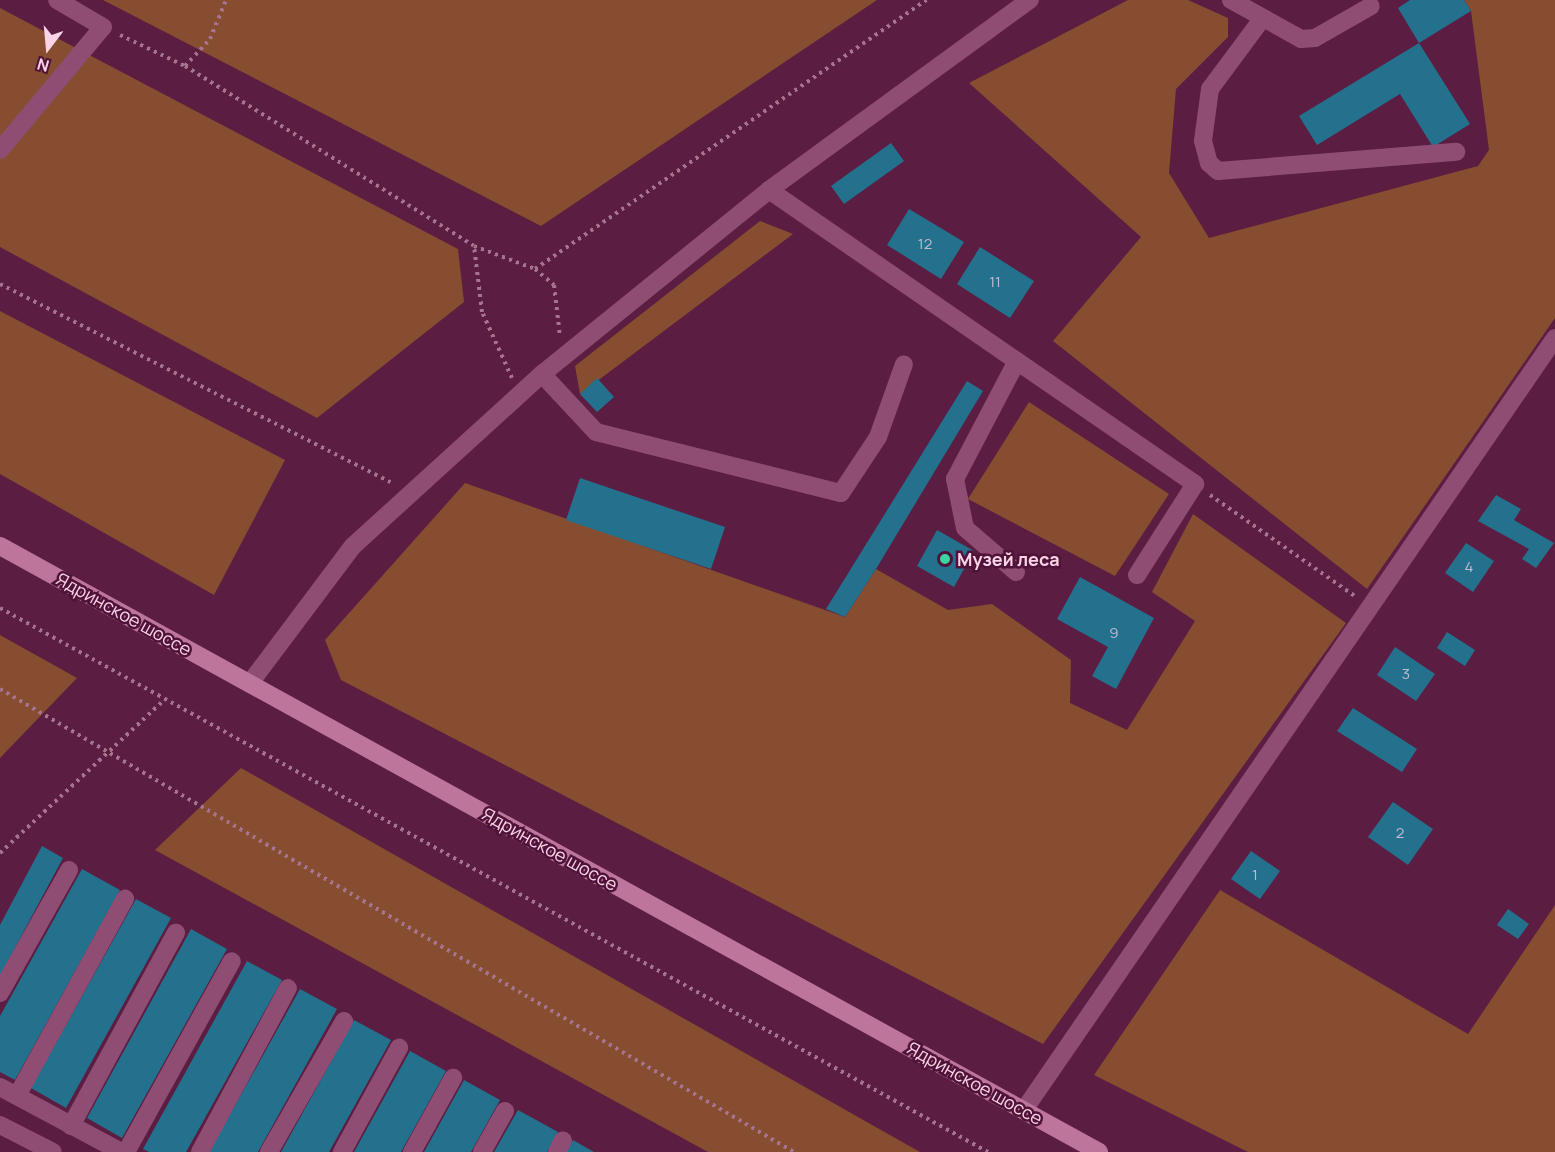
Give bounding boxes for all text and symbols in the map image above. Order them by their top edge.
north arrow [18,18,78,78]
text: N [34,53,52,77]
house number: 12 [918,235,932,253]
house number: 11 [989,273,1001,291]
place label: Музей леса [957,548,1060,570]
marker: Музей леса [938,552,952,566]
house number: 4 [1465,558,1473,576]
street label: Ядринское шоссе [52,568,196,660]
house number: 9 [1109,624,1119,642]
house number: 3 [1402,665,1410,683]
street label: Ядринское шоссе [478,803,622,895]
house number: 2 [1396,824,1404,842]
house number: 1 [1252,866,1258,884]
street label: Ядринское шоссе [903,1037,1047,1129]

